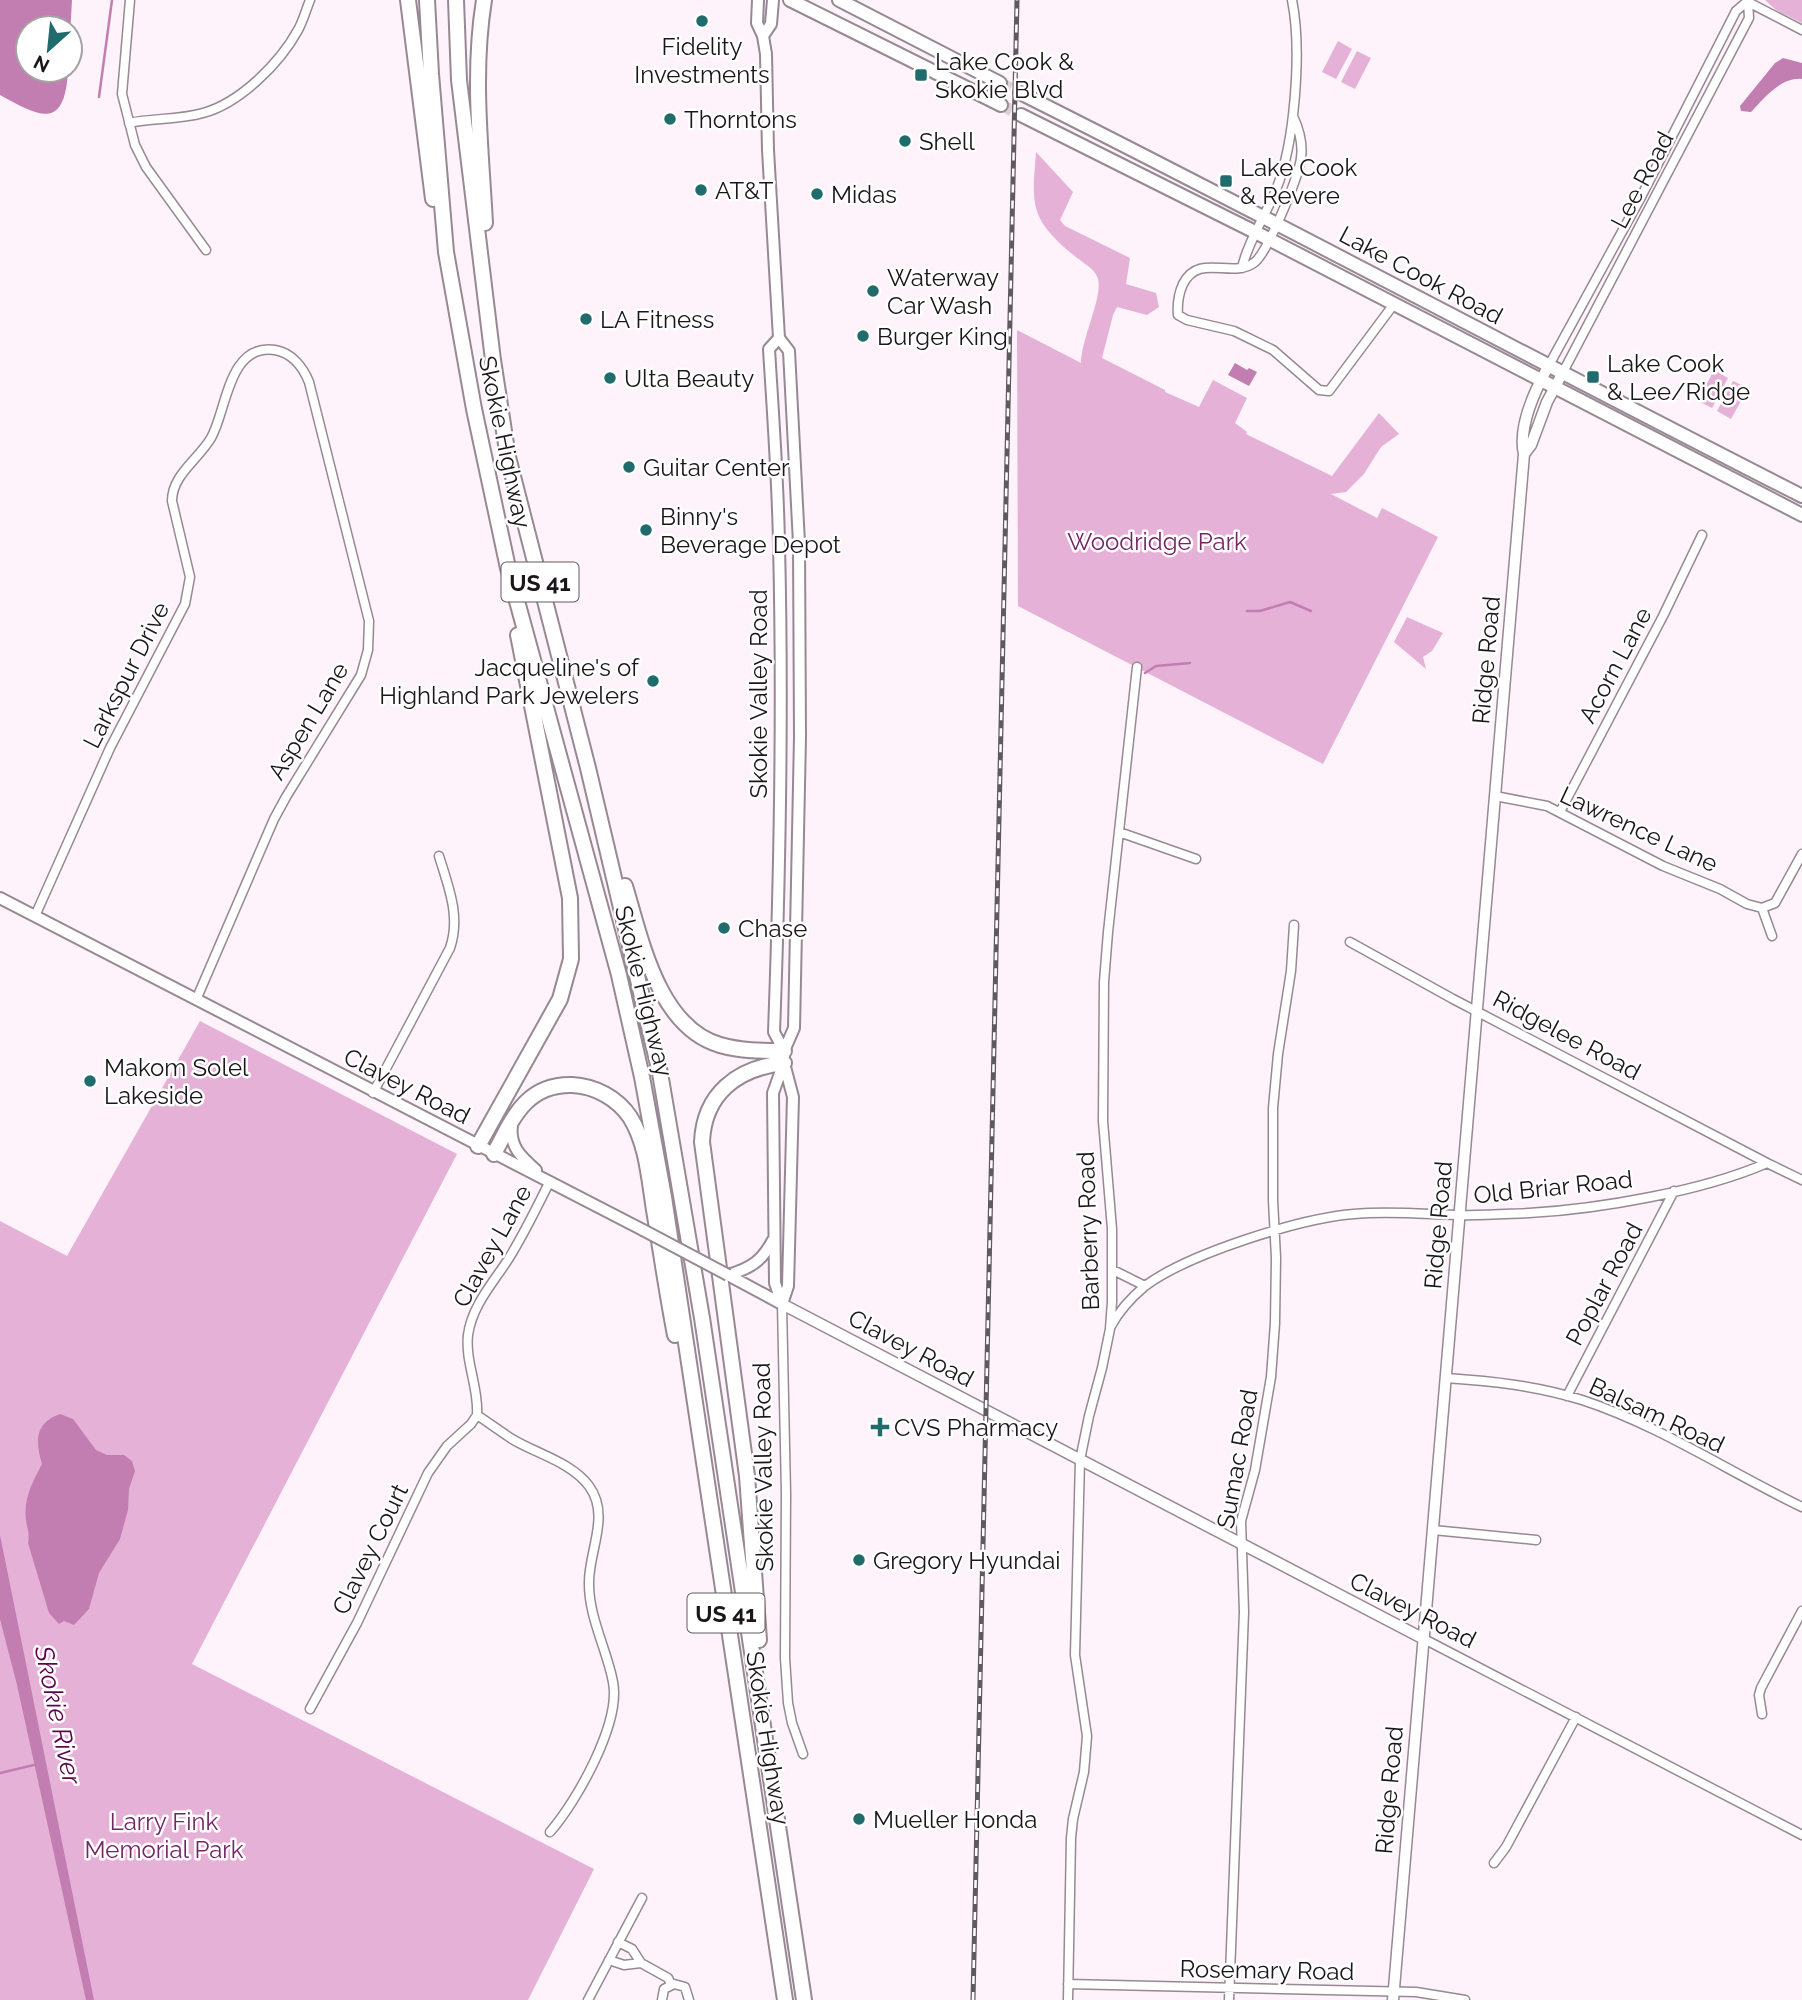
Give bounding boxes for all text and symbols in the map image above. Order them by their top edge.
marker: Fidelity Investments [694,13,710,29]
north arrow [14,14,84,84]
place label: Fidelity Investments [634,32,770,89]
place label: Lake Cook & Skokie Blvd [935,47,1074,104]
text: N [30,51,53,77]
marker: Lake Cook & Skokie Blvd [913,67,929,83]
place label: Thorntons [684,105,797,134]
marker: Thorntons [662,111,678,127]
place label: Shell [919,127,975,156]
street label: Lee Road [1604,127,1680,233]
marker: Shell [897,133,913,149]
place label: Lake Cook & Revere [1240,153,1357,210]
marker: Lake Cook & Revere [1218,173,1234,189]
place label: AT&T [715,176,774,205]
place label: Midas [831,180,897,209]
marker: AT&T [693,182,709,198]
marker: Midas [809,186,825,202]
street label: Lake Cook Road [1334,220,1508,330]
place label: Waterway Car Wash [887,263,999,320]
marker: Waterway Car Wash [865,283,881,299]
place label: LA Fitness [600,305,714,334]
marker: LA Fitness [578,311,594,327]
place label: Burger King [877,322,1008,351]
marker: Burger King [855,328,871,344]
place label: Lake Cook & Lee/Ridge [1607,349,1750,406]
street label: Skokie Highway [473,353,537,531]
place label: Ulta Beauty [624,364,754,393]
marker: Lake Cook & Lee/Ridge [1585,369,1601,385]
marker: Ulta Beauty [602,370,618,386]
place label: Guitar Center [643,453,790,482]
marker: Guitar Center [621,459,637,475]
place label: Binny's Beverage Depot [660,502,841,559]
marker: Binny's Beverage Depot [638,522,654,538]
park label: Woodridge Park [1067,527,1247,556]
road number: US 41 [502,562,578,602]
street label: Skokie Valley Road [744,589,773,799]
street label: Ridge Road [1466,595,1506,725]
street label: Larkspur Drive [77,597,175,753]
street label: Acorn Lane [1572,602,1658,728]
place label: Jacqueline's of Highland Park Jewelers [379,653,640,710]
street label: Aspen Lane [262,657,354,785]
marker: Jacqueline's of Highland Park Jewelers [645,673,661,689]
street label: Lawrence Lane [1556,780,1722,878]
street label: Skokie Highway [609,902,679,1080]
place label: Chase [738,914,807,943]
marker: Chase [716,920,732,936]
street label: Ridgelee Road [1488,984,1646,1086]
street label: Clavey Road [339,1042,475,1130]
place label: Makom Solel Lakeside [104,1053,249,1110]
marker: Makom Solel Lakeside [82,1073,98,1089]
street label: Barberry Road [1071,1151,1105,1311]
street label: Ridge Road [1418,1160,1458,1290]
street label: Old Briar Road [1472,1164,1634,1210]
street label: Clavey Lane [446,1180,538,1312]
street label: Poplar Road [1560,1218,1648,1350]
street label: Clavey Road [843,1303,979,1393]
street label: Skokie Valley Road [747,1362,779,1572]
street label: Balsam Road [1585,1371,1729,1459]
street label: Sumac Road [1210,1387,1264,1531]
place label: CVS Pharmacy [894,1413,1058,1442]
marker: CVS Pharmacy [872,1419,888,1435]
street label: Clavey Court [326,1479,414,1619]
place label: Gregory Hyundai [873,1546,1061,1575]
marker: Gregory Hyundai [851,1552,867,1568]
street label: Clavey Road [1345,1566,1481,1654]
road number: US 41 [688,1594,764,1632]
water label: Skokie River [28,1642,88,1788]
street label: Skokie Highway [740,1649,796,1827]
street label: Ridge Road [1369,1725,1409,1855]
place label: Mueller Honda [873,1805,1037,1834]
park label: Larry Fink Memorial Park [85,1807,244,1864]
marker: Mueller Honda [851,1811,867,1827]
street label: Rosemary Road [1179,1954,1355,1986]

